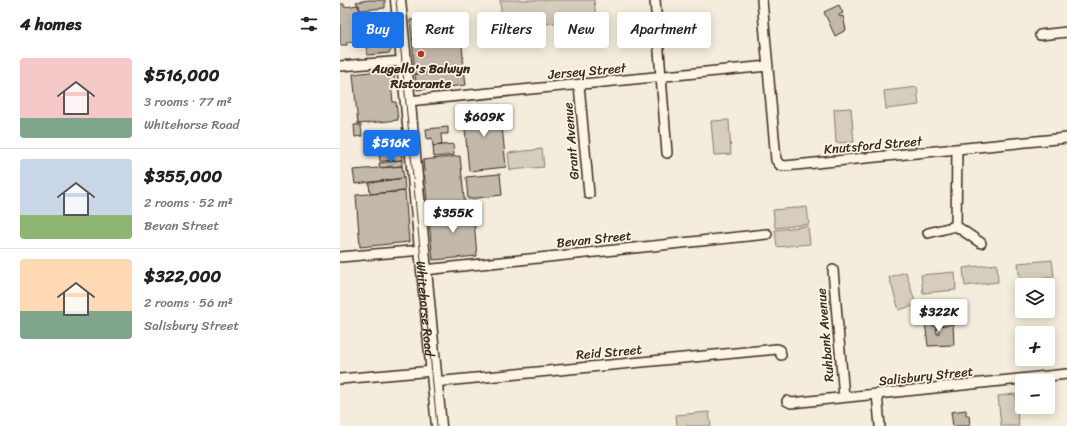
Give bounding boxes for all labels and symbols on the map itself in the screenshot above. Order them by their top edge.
marker: Augello's Balwyn Ristorante [416,49,426,59]
street label: Jersey Street [546,56,628,86]
place label: Augello's Balwyn Ristorante [371,57,471,95]
street label: Grant Avenue [556,101,586,181]
pin: $609K [456,104,512,138]
street label: Knutsford Street [823,129,924,161]
pin: $516K [363,130,419,164]
pin: $355K [425,200,481,234]
street label: Bevan Street [555,224,633,254]
street label: Whitehorse Road [410,260,442,358]
street label: Ruhbank Avenue [809,287,841,383]
pin: $322K [911,299,967,333]
street label: Reid Street [575,338,643,366]
street label: Salisbury Street [878,360,975,392]

